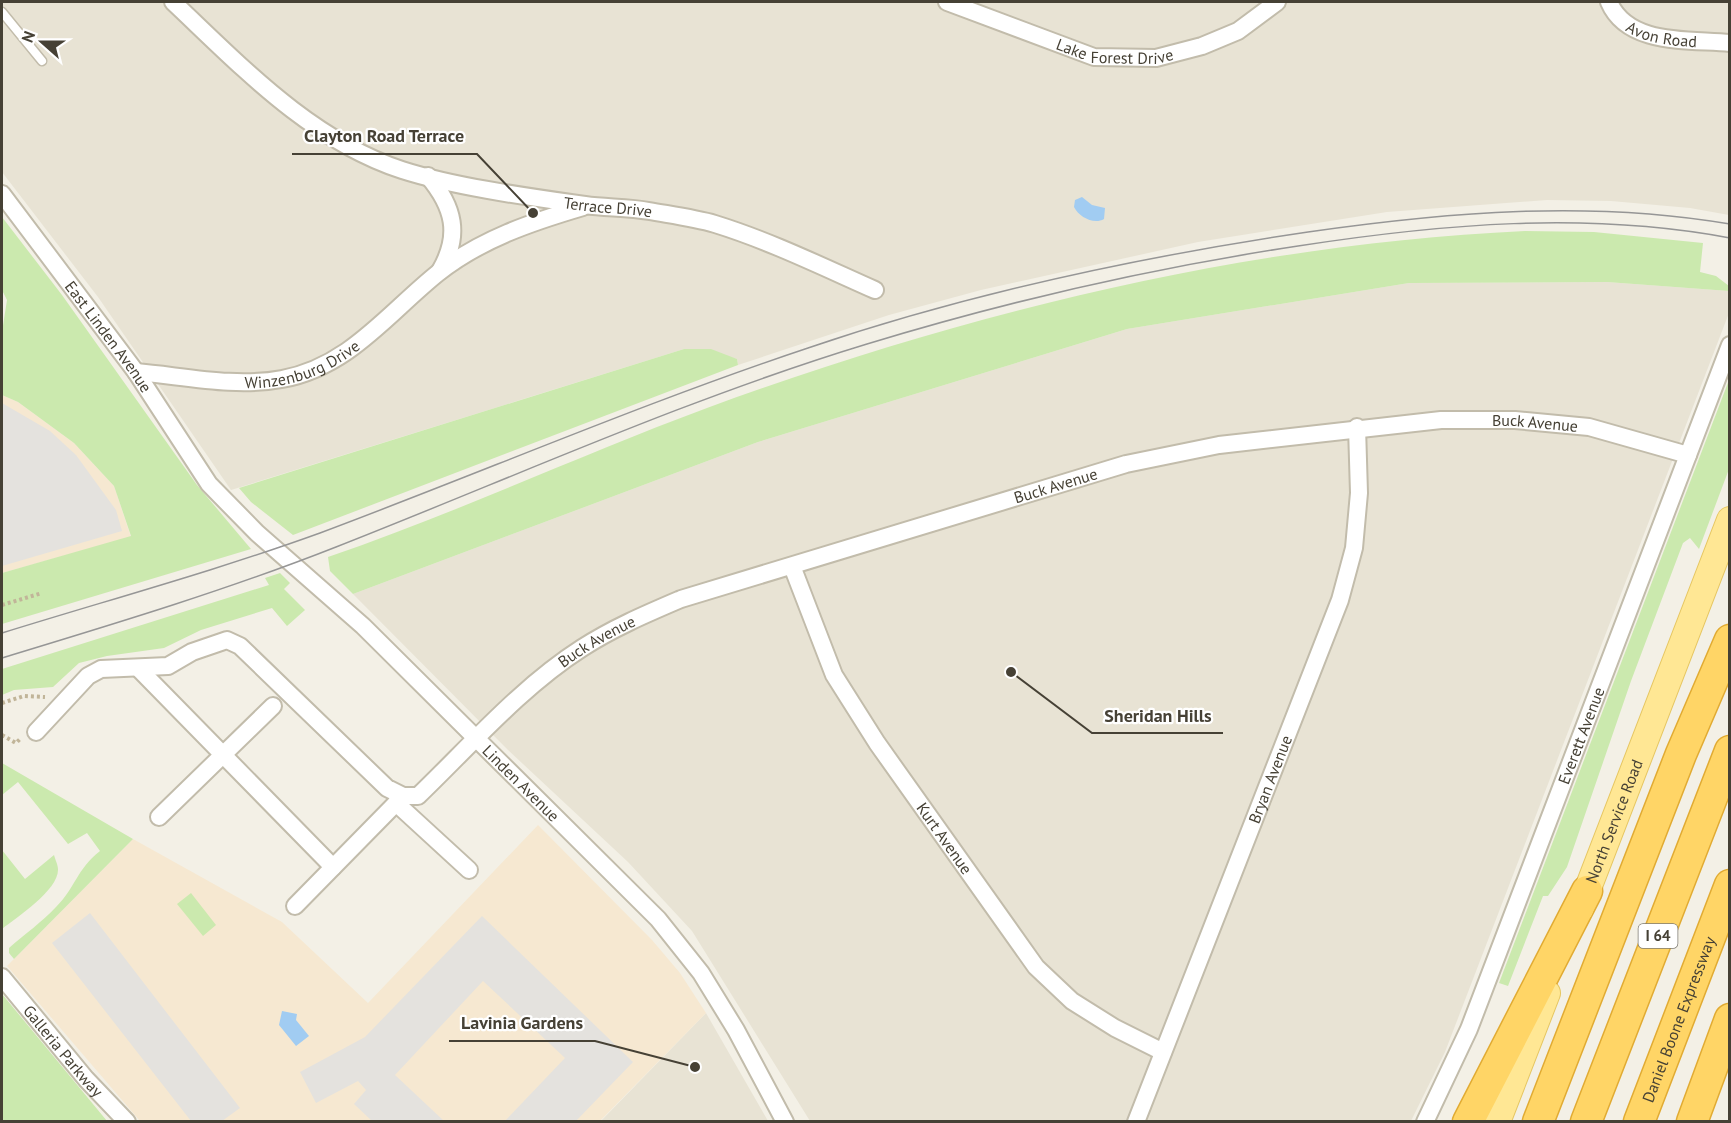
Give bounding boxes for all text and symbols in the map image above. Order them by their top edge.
north arrow [12,12,72,72]
street label: Avon Road [1623,16,1698,51]
text: N [17,28,39,45]
street label: Lake Forest Drive [1054,34,1175,68]
callout: Clayton Road Terrace [292,118,477,154]
text: Clayton Road Terrace [304,124,464,147]
street label: Terrace Drive [562,192,654,221]
street label: East Linden Avenue [61,277,156,396]
street label: Winzenburg Drive [244,336,363,392]
street label: Buck Avenue [1492,410,1579,436]
street label: Buck Avenue [1011,463,1100,507]
street label: Buck Avenue [554,611,638,671]
street label: Everett Avenue [1553,684,1609,787]
callout: Sheridan Hills [1092,697,1223,733]
text: Sheridan Hills [1104,704,1212,727]
street label: Bryan Avenue [1244,732,1296,826]
street label: Linden Avenue [478,741,564,826]
street label: North Service Road [1581,757,1647,886]
street label: Kurt Avenue [912,799,977,878]
road number: I 64 [1638,924,1678,948]
street label: Daniel Boone Expressway [1638,933,1720,1105]
street label: Galleria Parkway [19,1001,108,1101]
callout: Lavinia Gardens [449,1005,595,1041]
text: Lavinia Gardens [461,1011,583,1034]

